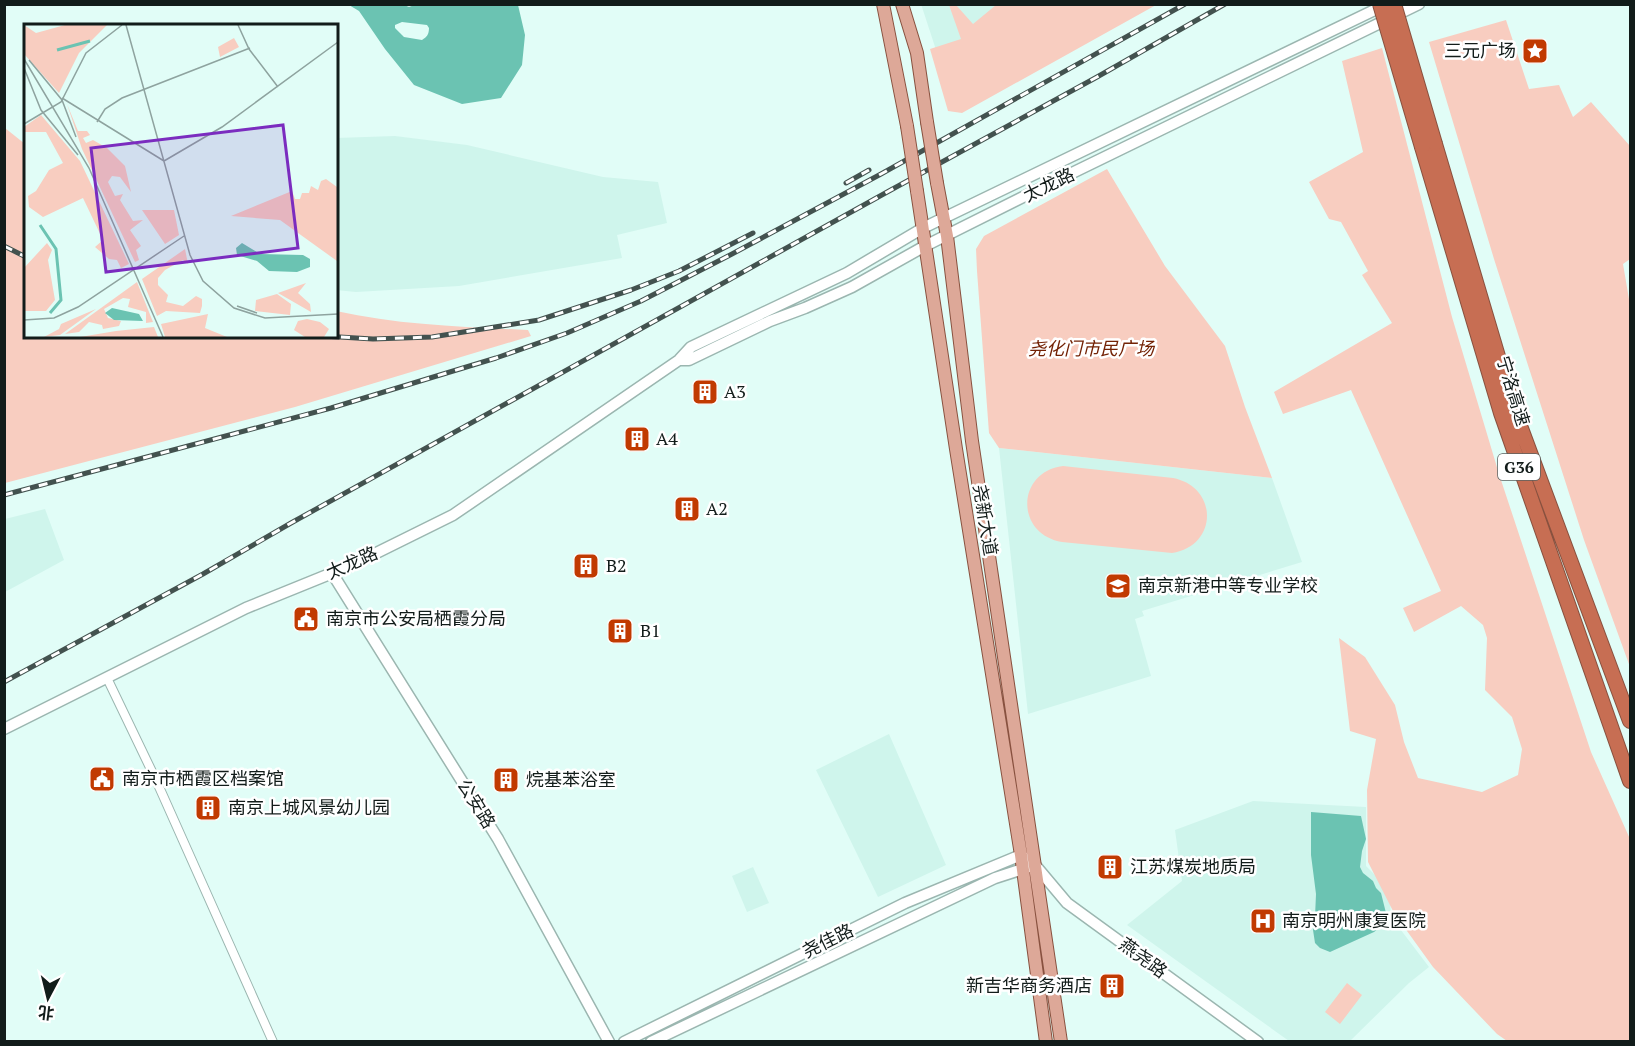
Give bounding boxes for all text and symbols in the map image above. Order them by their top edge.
inset map [24,24,338,338]
place icon: 三元广场 [1520,36,1550,66]
place label: 三元广场 [1444,38,1516,62]
street label: 太龙路 [1019,161,1078,207]
park label: 尧化门市民广场 [1028,336,1156,360]
street label: 宁洛高速 [1492,353,1536,429]
building icon: A3 [690,377,720,407]
place label: A3 [724,379,746,403]
building icon: A4 [622,424,652,454]
place label: A4 [656,426,678,450]
road number: G36 [1498,454,1540,480]
street label: 尧新大道 [969,482,1003,557]
building icon: A2 [672,494,702,524]
place label: A2 [706,496,728,520]
street label: 太龙路 [322,540,381,584]
building icon: B2 [571,551,601,581]
place label: B2 [606,553,627,577]
school or university icon: 南京新港中等专业学校 [1103,571,1133,601]
place label: 南京新港中等专业学校 [1138,573,1318,597]
public building icon: 南京市公安局栖霞分局 [291,604,321,634]
place label: 南京市公安局栖霞分局 [326,606,506,630]
building icon: B1 [605,616,635,646]
place label: B1 [640,618,661,642]
public building icon: 南京市栖霞区档案馆 [87,764,117,794]
building icon: 烷基苯浴室 [491,765,521,795]
place label: 南京市栖霞区档案馆 [122,766,284,790]
place label: 烷基苯浴室 [526,767,616,791]
street label: 公安路 [452,774,501,833]
building icon: 南京上城风景幼儿园 [193,793,223,823]
place label: 南京上城风景幼儿园 [228,795,390,819]
building icon: 江苏煤炭地质局 [1095,852,1125,882]
place label: 江苏煤炭地质局 [1130,854,1256,878]
hospital icon: 南京明州康复医院 [1248,906,1278,936]
place label: 南京明州康复医院 [1282,908,1426,932]
street label: 尧佳路 [798,917,857,963]
street label: 燕尧路 [1115,932,1172,983]
north arrow [18,968,78,1028]
building icon: 新吉华商务酒店 [1097,971,1127,1001]
place label: 新吉华商务酒店 [966,973,1092,997]
text: 北 [37,1001,55,1025]

